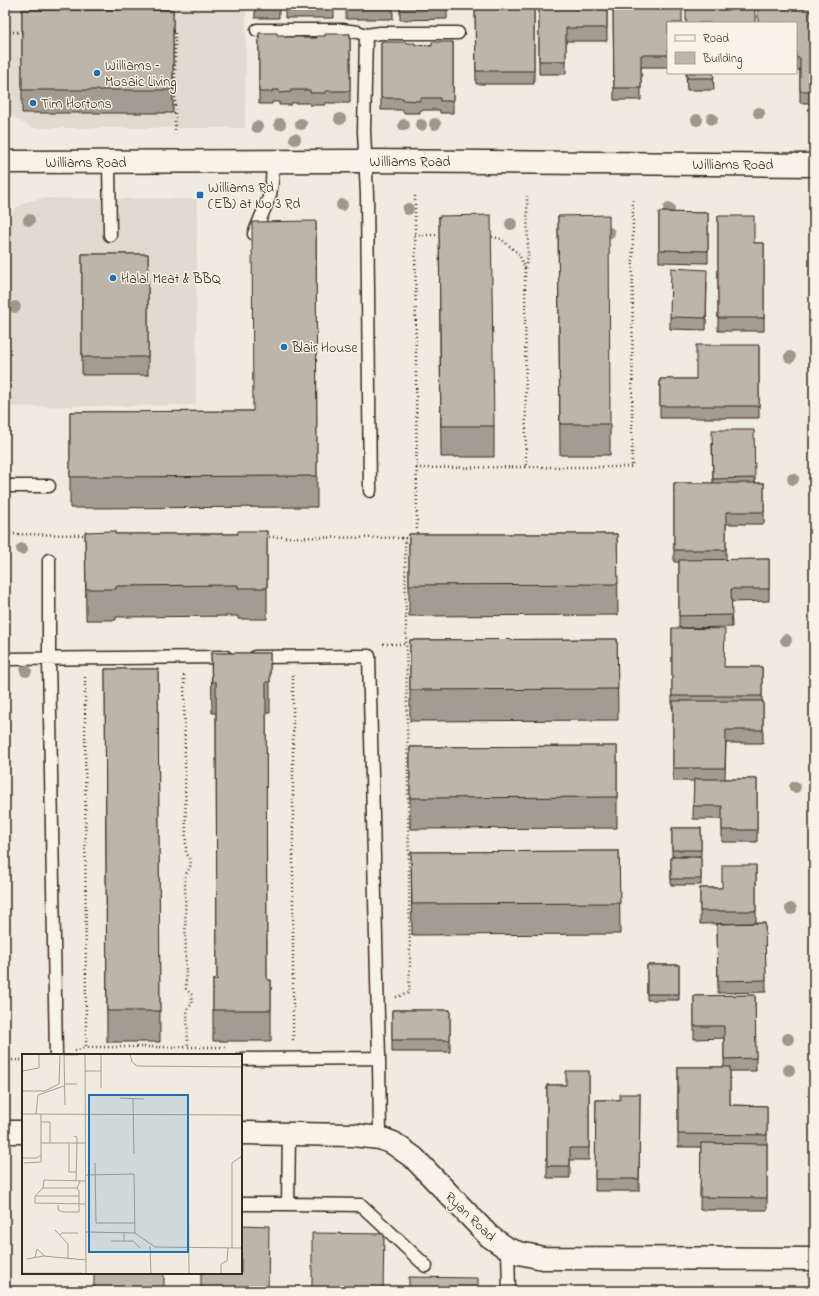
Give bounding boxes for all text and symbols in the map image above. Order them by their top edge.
legend [667,22,797,74]
text: Road [703,30,729,48]
text: Building [702,50,742,69]
place label: Williams – Mosaic Living [105,56,177,94]
marker: Williams – Mosaic Living [92,68,102,78]
place label: Tim Hortons [41,94,112,115]
marker: Tim Hortons [28,98,38,108]
street label: Williams Road [370,152,451,173]
street label: Williams Road [46,153,127,174]
street label: Williams Road [693,155,774,176]
place label: Williams Rd (EB) at No 3 Rd [208,178,300,215]
marker: Williams Rd (EB) at No 3 Rd [195,190,205,200]
place label: Halal Meat & BBQ [121,269,222,290]
marker: Halal Meat & BBQ [108,273,118,283]
place label: Blair House [291,338,358,359]
marker: Blair House [279,342,289,352]
inset map [22,1054,242,1274]
street label: Ryan Road [439,1187,500,1248]

